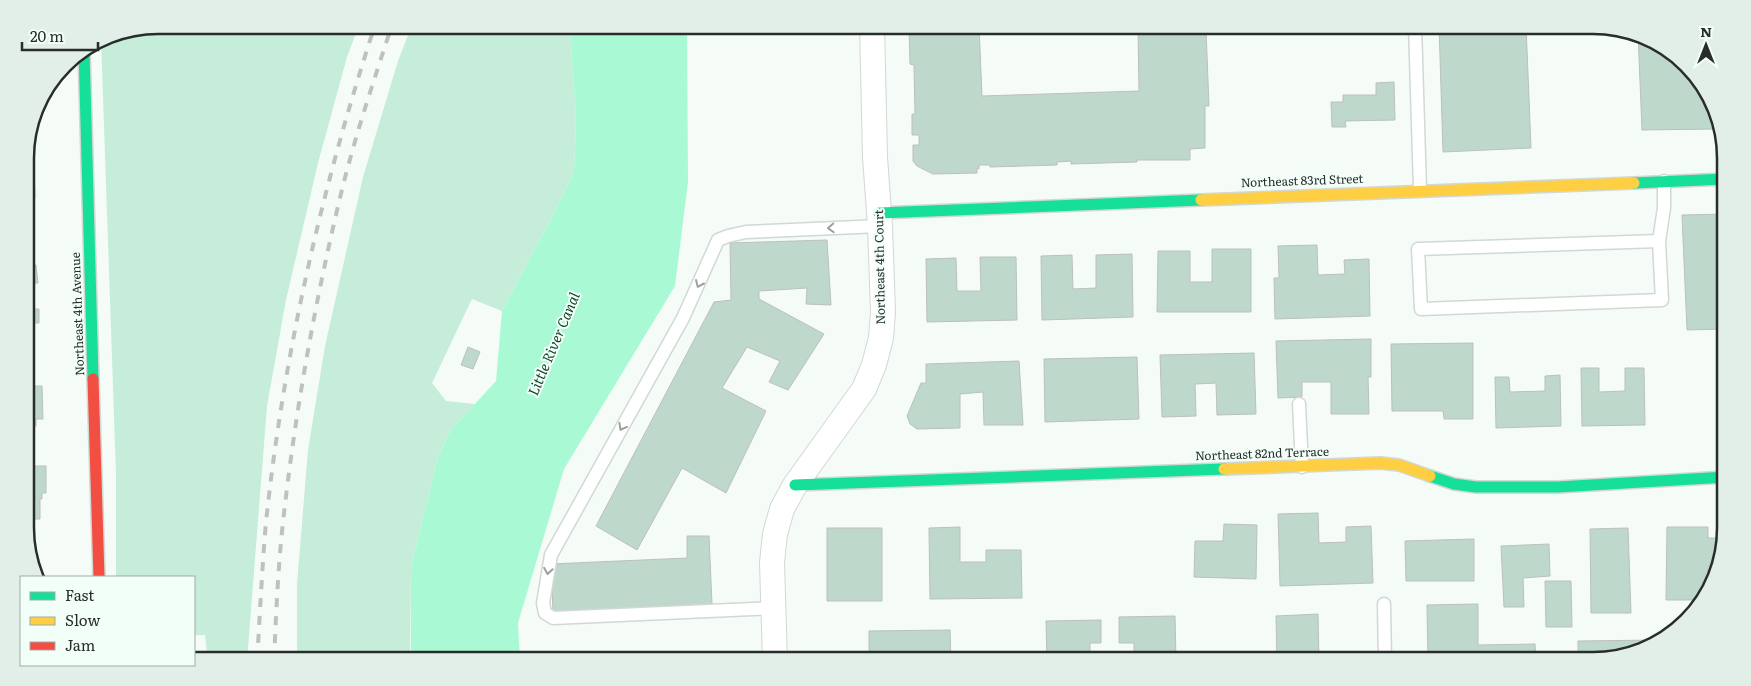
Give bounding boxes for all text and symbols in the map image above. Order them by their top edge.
scale bar [22,20,99,52]
north arrow [1681,20,1731,70]
text: N [1700,21,1712,41]
text: 20 m [30,24,64,47]
street label: Northeast 83rd Street [1240,169,1364,191]
street label: Northeast 4th Court [869,209,889,325]
one-way arrow [827,222,835,233]
street label: Northeast 4th Avenue [66,252,88,376]
one-way arrow [694,279,705,288]
water label: Little River Canal [522,289,584,398]
one-way arrow [619,422,629,431]
street label: Northeast 82nd Terrace [1195,442,1329,464]
one-way arrow [544,566,554,575]
legend [20,576,195,666]
text: Fast [65,583,94,606]
text: Slow [65,608,100,631]
text: Jam [65,633,96,656]

